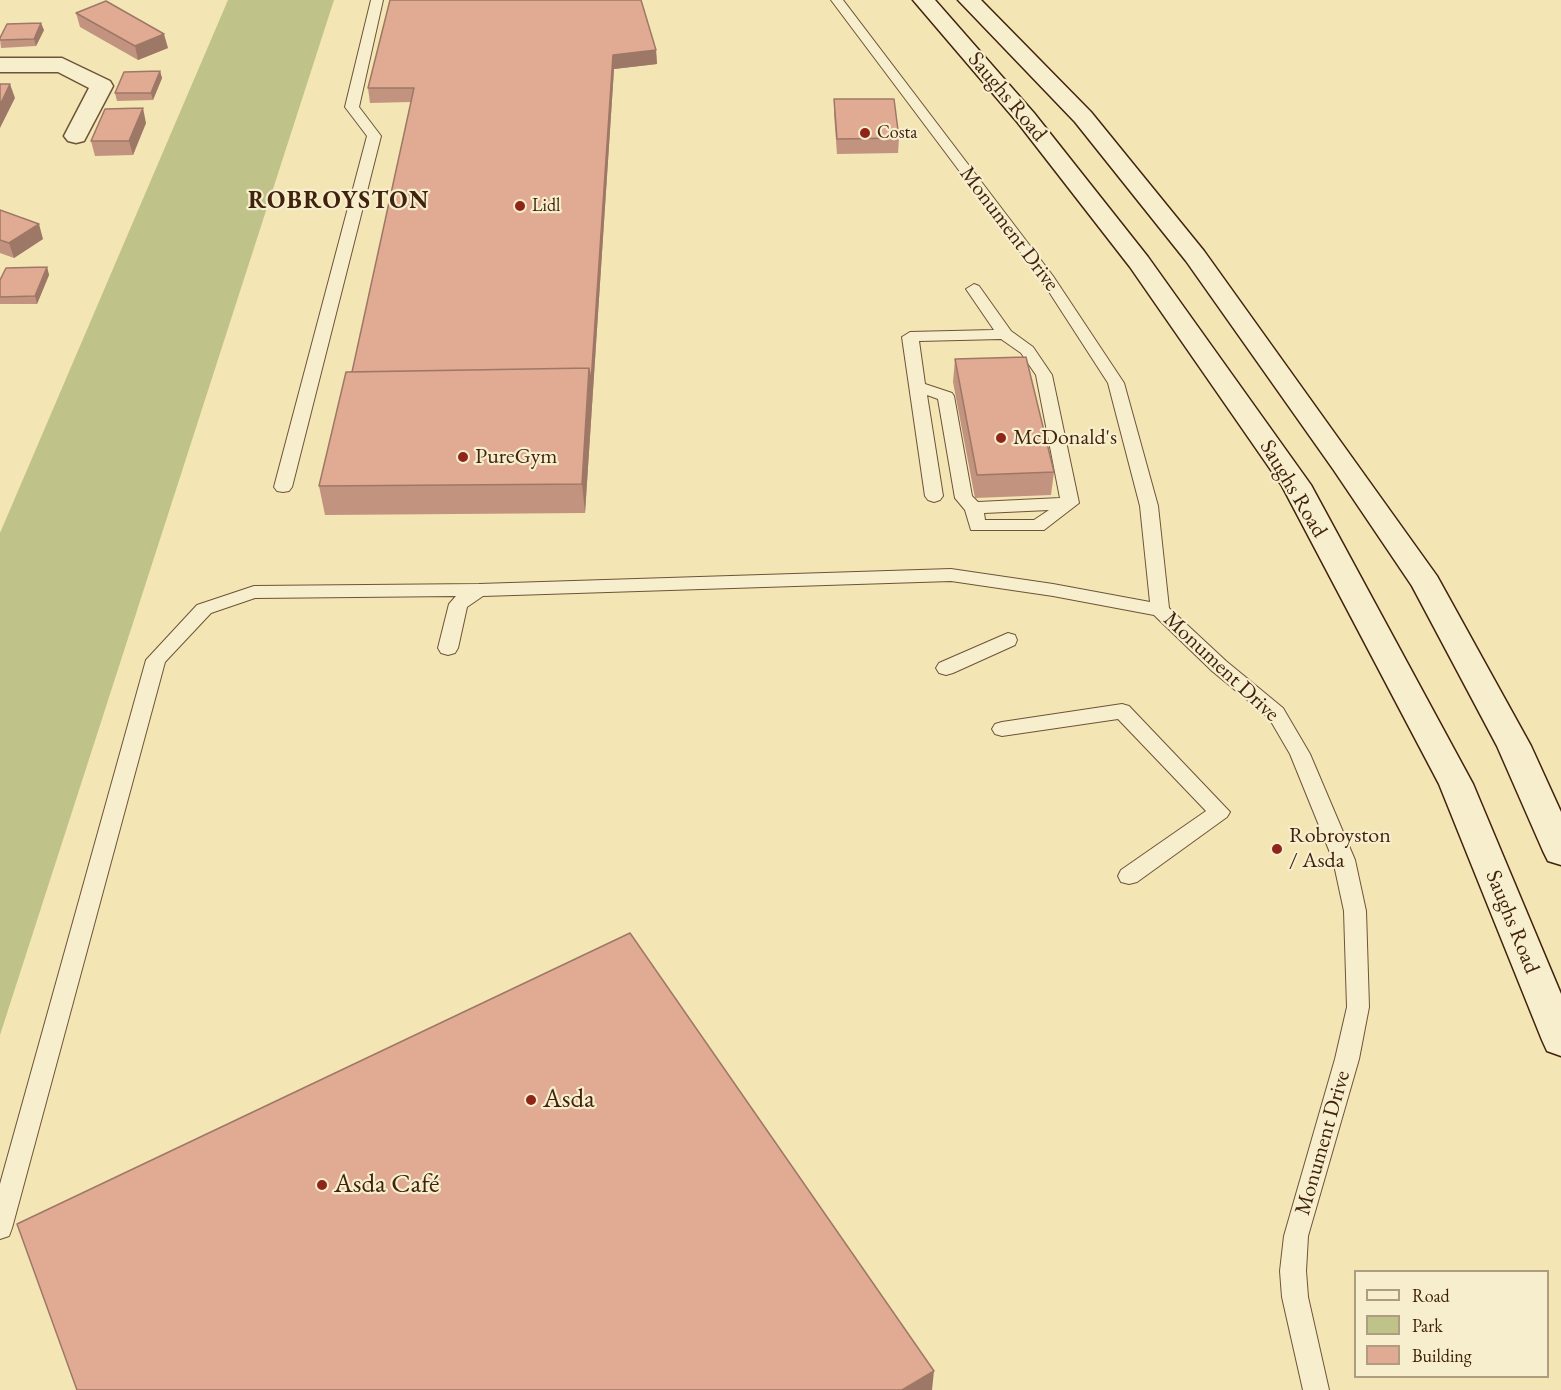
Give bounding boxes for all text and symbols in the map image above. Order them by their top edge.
street label: Saughs Road [962,47,1052,147]
place label: Costa [877,122,917,144]
marker: Costa [858,126,872,140]
street label: Monument Drive [954,162,1064,296]
district label: ROBROYSTON [248,187,430,215]
place label: Lidl [532,195,560,217]
marker: Lidl [513,199,527,213]
place label: McDonald's [1013,425,1117,451]
marker: McDonald's [994,431,1008,445]
street label: Saughs Road [1254,435,1332,543]
place label: PureGym [475,444,557,470]
marker: PureGym [456,450,470,464]
street label: Monument Drive [1157,607,1285,727]
place label: Robroyston / Asda [1289,823,1391,874]
marker: Robroyston / Asda [1270,842,1284,856]
street label: Saughs Road [1479,866,1545,978]
street label: Monument Drive [1290,1068,1356,1218]
place label: Asda [543,1084,595,1116]
marker: Asda [524,1093,538,1107]
place label: Asda Café [334,1169,440,1201]
marker: Asda Café [315,1178,329,1192]
legend [1354,1270,1549,1378]
text: Road [1412,1284,1450,1307]
text: Park [1412,1314,1443,1337]
text: Building [1412,1344,1472,1367]

